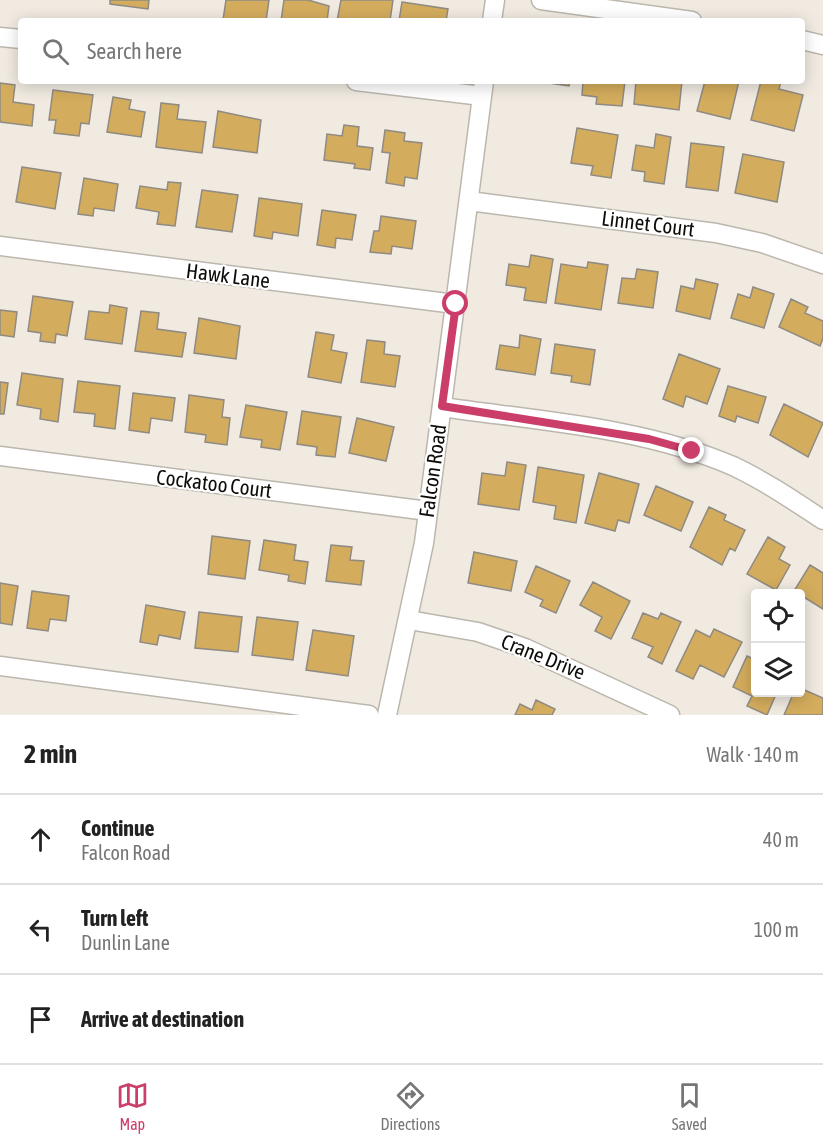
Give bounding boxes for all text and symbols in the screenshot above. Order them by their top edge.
search box [18,18,805,84]
icon: search [39,35,72,68]
text: Search here [87,38,182,64]
street label: Linnet Court [600,205,696,241]
street label: Hawk Lane [185,258,271,292]
route start [442,290,468,316]
street label: Falcon Road [414,423,450,519]
route end [678,437,704,463]
street label: Cockatoo Court [155,464,273,502]
map controls [751,589,805,697]
button: locate [751,589,805,643]
street label: Crane Drive [498,628,589,684]
button: layers [751,643,805,697]
text: 2 min [24,739,77,769]
text: Walk · 140 m [707,743,799,766]
text: Continue [81,815,155,841]
icon: ahead [24,823,57,856]
text: 40 m [763,828,799,851]
text: Falcon Road [81,841,170,864]
text: Turn left [81,905,148,931]
icon: left [24,913,57,946]
text: 100 m [754,918,799,941]
text: Dunlin Lane [81,931,170,954]
icon: arrive [24,1003,57,1036]
text: Arrive at destination [81,1006,244,1032]
tab: Map [116,1079,149,1133]
tab: Directions [380,1079,440,1133]
tab: Saved [672,1079,707,1133]

